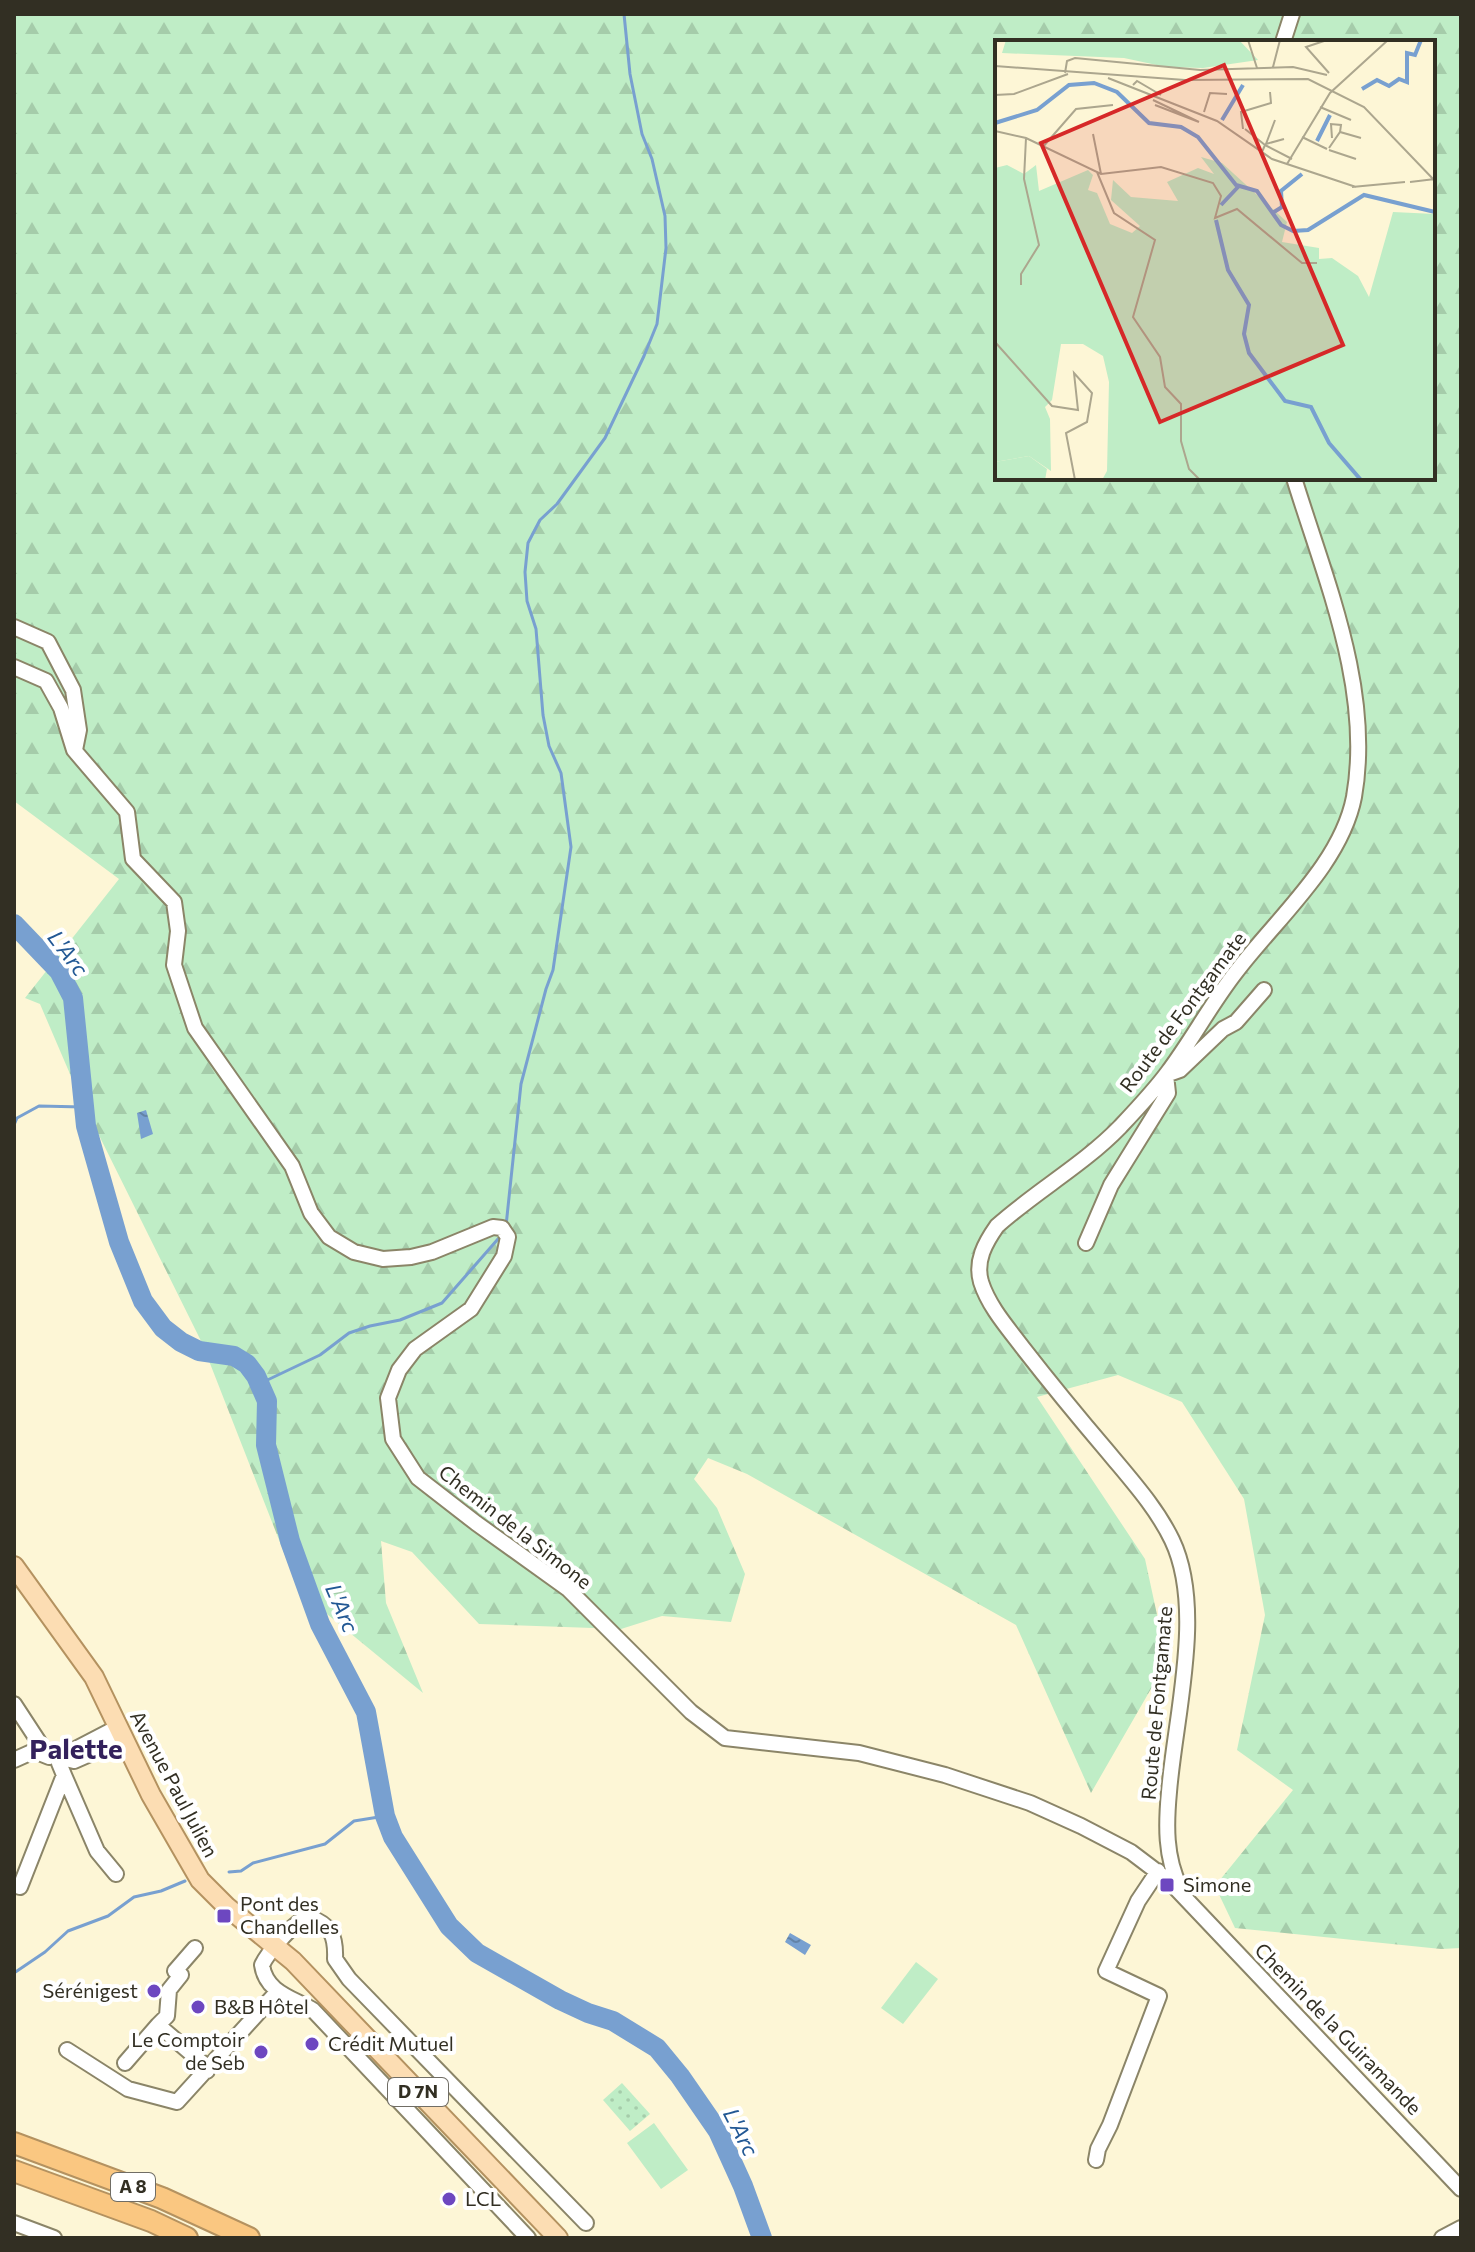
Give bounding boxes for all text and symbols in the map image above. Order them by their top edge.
inset map [995,40,1435,480]
water label: L'Arc [42,924,94,981]
street label: Route de Fontgamate [1114,926,1250,1096]
street label: Chemin de la Simone [434,1459,597,1593]
water label: L'Arc [320,1579,365,1636]
street label: Route de Fontgamate [1136,1605,1176,1801]
street label: Avenue Paul Julien [126,1706,224,1861]
district label: Palette [29,1731,123,1765]
place label: Simone [1183,1872,1251,1896]
marker: Simone [1158,1876,1176,1894]
place label: Pont des Chandelles [240,1891,339,1938]
marker: Pont des Chandelles [215,1907,233,1925]
street label: Chemin de la Guiramande [1250,1937,1427,2119]
place label: Sérénigest [42,1978,138,2002]
marker: Sérénigest [145,1982,163,2000]
place label: B&B Hôtel [214,1994,309,2018]
marker: B&B Hôtel [189,1998,207,2016]
place label: Le Comptoir de Seb [131,2027,245,2074]
place label: Crédit Mutuel [328,2031,454,2055]
marker: Crédit Mutuel [303,2035,321,2053]
marker: Le Comptoir de Seb [252,2043,270,2061]
road number: D 7N [388,2078,448,2106]
water label: L'Arc [718,2103,765,2160]
road number: A 8 [111,2173,155,2201]
place label: LCL [465,2186,501,2210]
marker: LCL [440,2190,458,2208]

